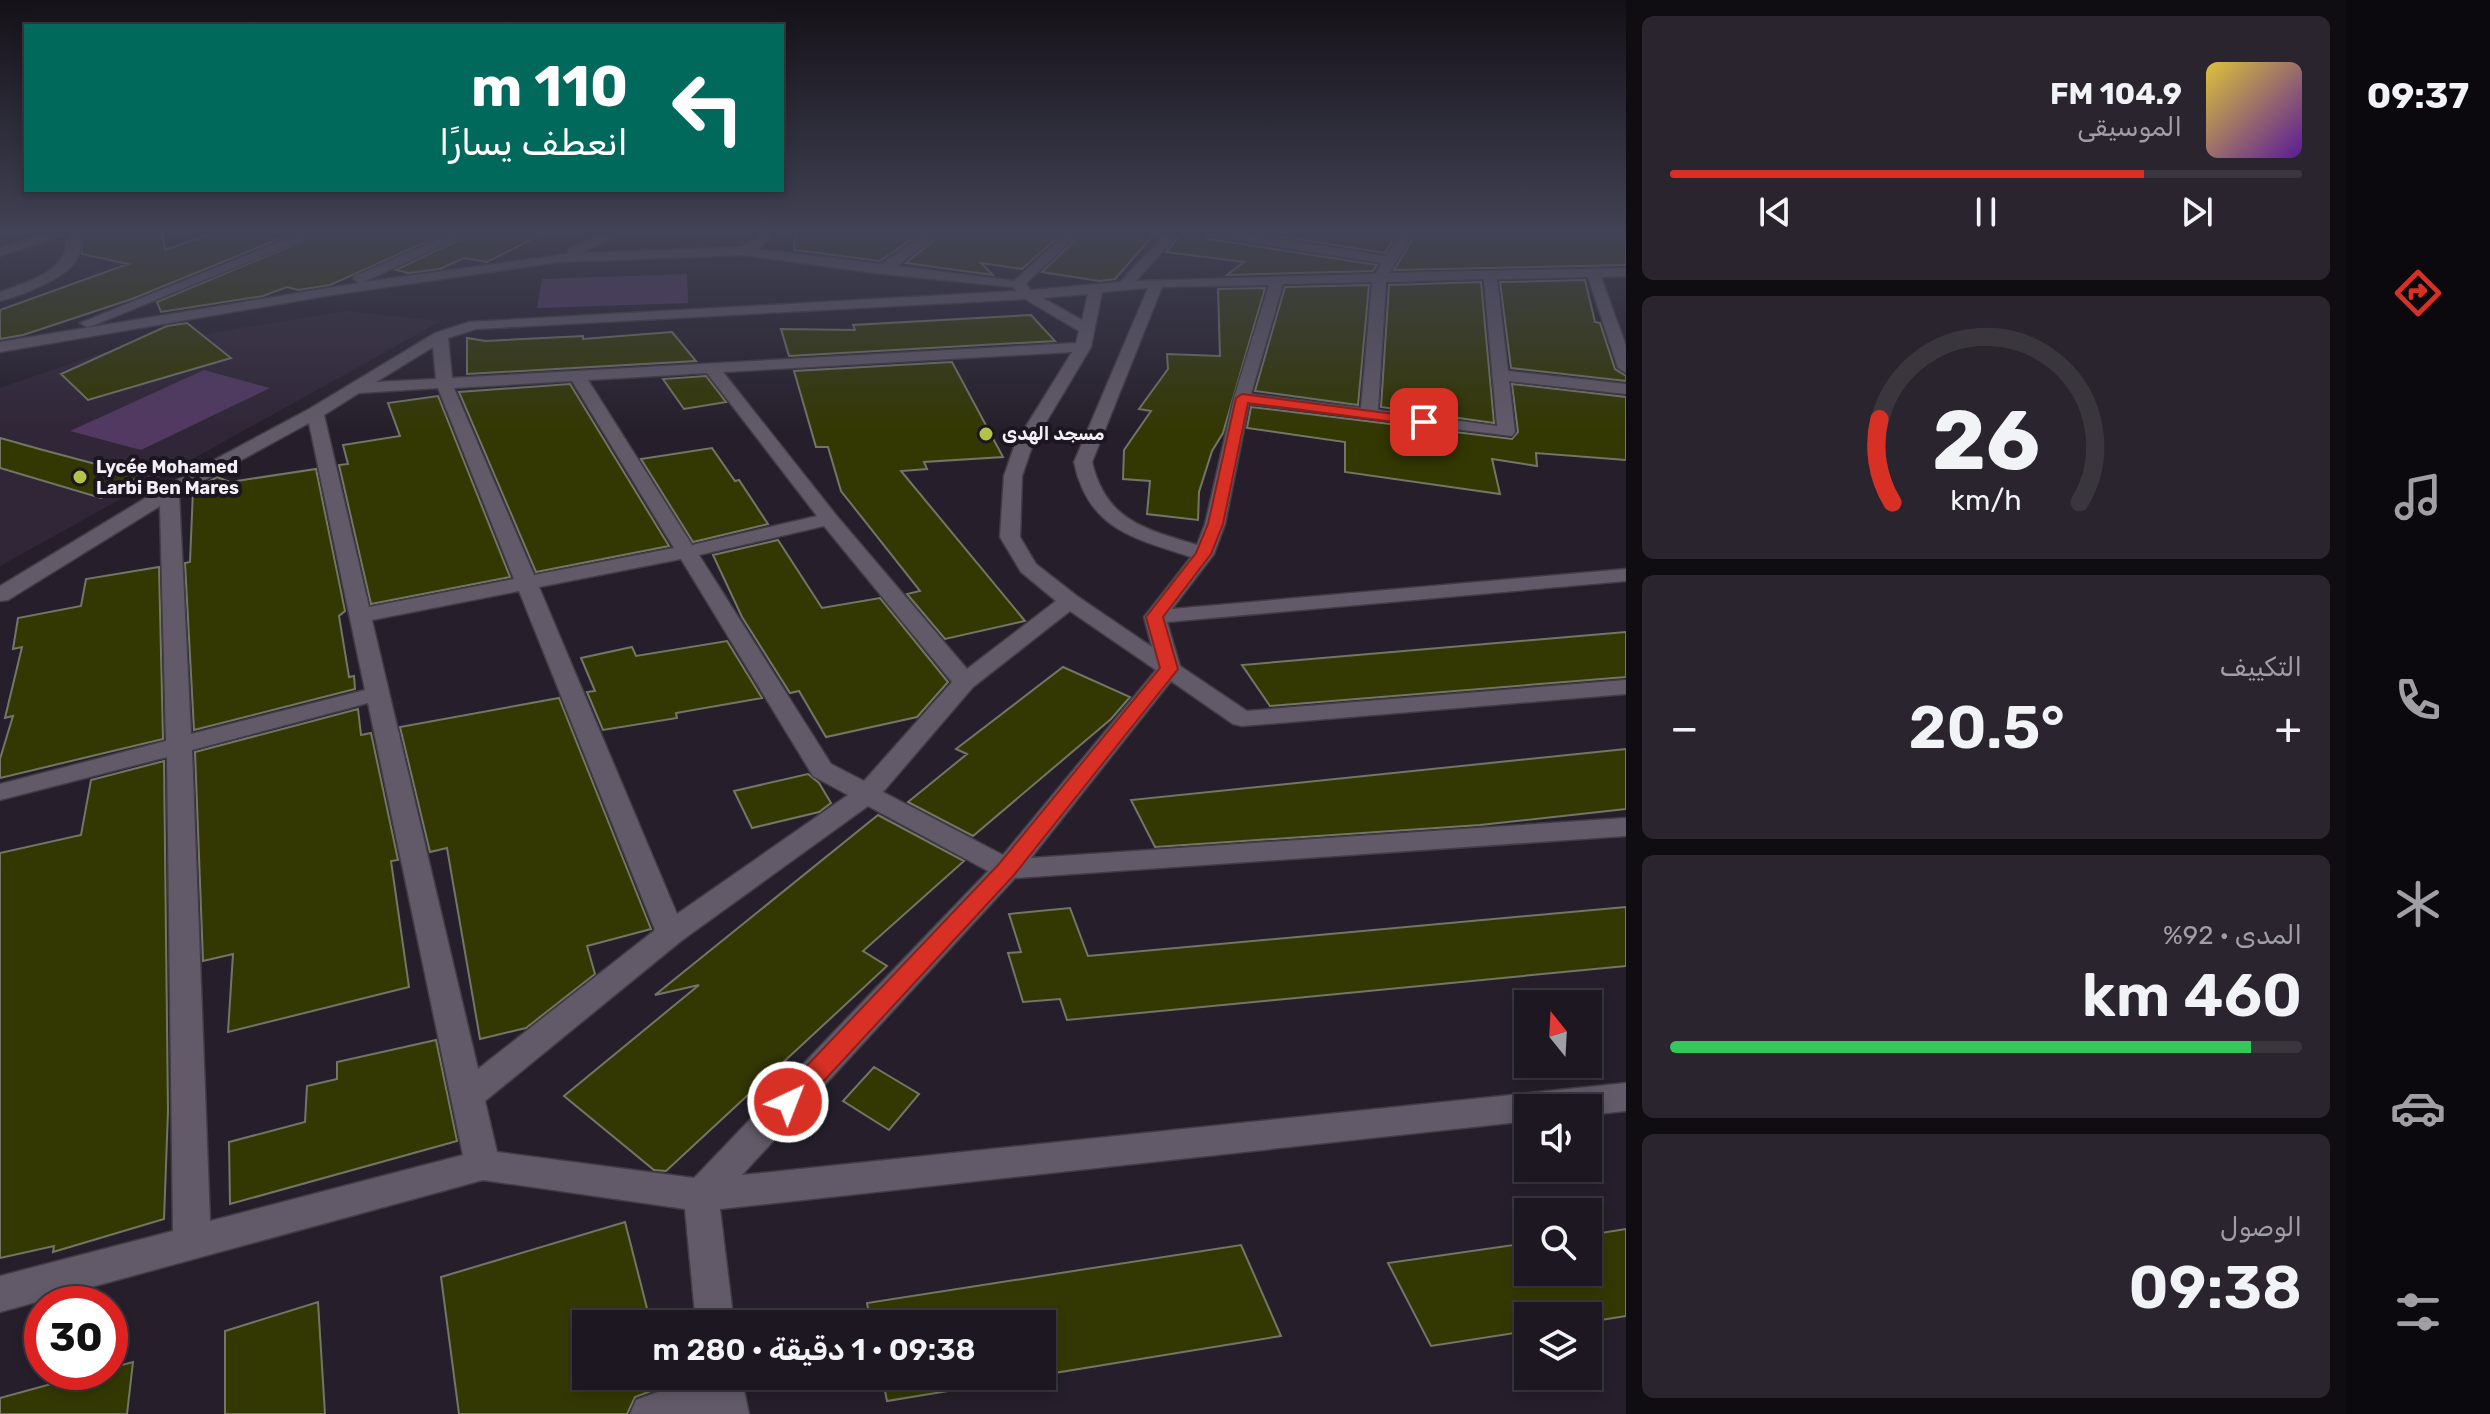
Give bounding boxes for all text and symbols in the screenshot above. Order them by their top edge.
text: 110 m [471,54,628,120]
icon: left [656,56,760,160]
text: 09:37 [2367,74,2469,117]
text: 104.9 FM [2050,76,2182,112]
text: الموسيقى [2077,112,2182,143]
text: انعطف يسارًا [439,121,628,164]
icon: previous [1753,190,1797,234]
icon: pause [1964,190,2008,234]
icon: next [2175,190,2219,234]
icon: directions [2390,265,2446,321]
pin [1390,388,1458,456]
text: 26 [1932,391,2040,490]
icon: arrive [1402,400,1446,444]
place label: مسجد الهدى [1002,423,1104,445]
marker: مسجد الهدى [977,425,995,443]
place label: Lycée Mohamed Larbi Ben Mares [96,456,239,499]
marker: Lycée Mohamed Larbi Ben Mares [71,468,89,486]
icon: music [2390,469,2446,525]
text: km/h [1950,484,2022,518]
text: التكييف [2220,652,2302,683]
icon: phone [2390,672,2446,728]
text: 20.5° [1908,692,2065,763]
text: − [1670,702,1699,754]
text: + [2275,702,2302,754]
icon: climate [2390,876,2446,932]
text: المدى · 92% [2163,920,2302,951]
text: 460 km [2082,960,2302,1031]
north arrow [1514,990,1602,1078]
map controls [1514,990,1602,1390]
position arrow [746,1060,830,1144]
icon: car [2390,1080,2446,1136]
button: sound [1514,1094,1602,1182]
button: search [1514,1198,1602,1286]
text: الوصول [2220,1212,2302,1243]
text: 09:38 [2129,1252,2302,1323]
icon: filters [2390,1284,2446,1340]
speed limit sign: 30 [24,1286,128,1390]
button: layers [1514,1302,1602,1390]
text: 09:38 · 1 دقيقة · 280 m [653,1332,975,1368]

